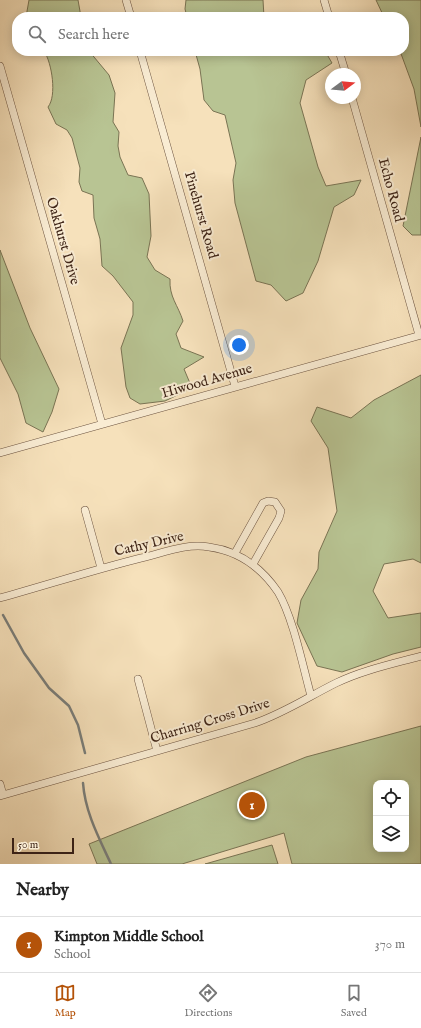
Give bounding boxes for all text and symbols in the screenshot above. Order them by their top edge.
search box [12,12,409,56]
icon: search [26,23,48,45]
text: Search here [58,25,129,44]
north arrow [325,68,361,104]
street label: Echo Road [374,156,408,224]
street label: Pinehurst Road [180,169,222,261]
street label: Oakhurst Drive [42,195,84,287]
your location [229,335,249,355]
street label: Hiwood Avenue [160,359,255,402]
street label: Cathy Drive [113,527,186,561]
street label: Charring Cross Drive [148,694,272,748]
map controls [373,780,409,852]
button: locate [373,780,409,816]
pin: 1 [239,790,265,820]
button: layers [373,816,409,852]
scale bar [12,836,74,855]
text: 50 m [18,838,38,852]
text: Nearby [16,880,69,901]
text: Kimpton Middle School [54,927,204,946]
text: 1 [27,936,31,953]
text: 370 m [375,936,405,953]
text: School [54,946,91,963]
tab: Map [54,982,76,1020]
tab: Directions [185,982,232,1020]
tab: Saved [341,982,367,1020]

